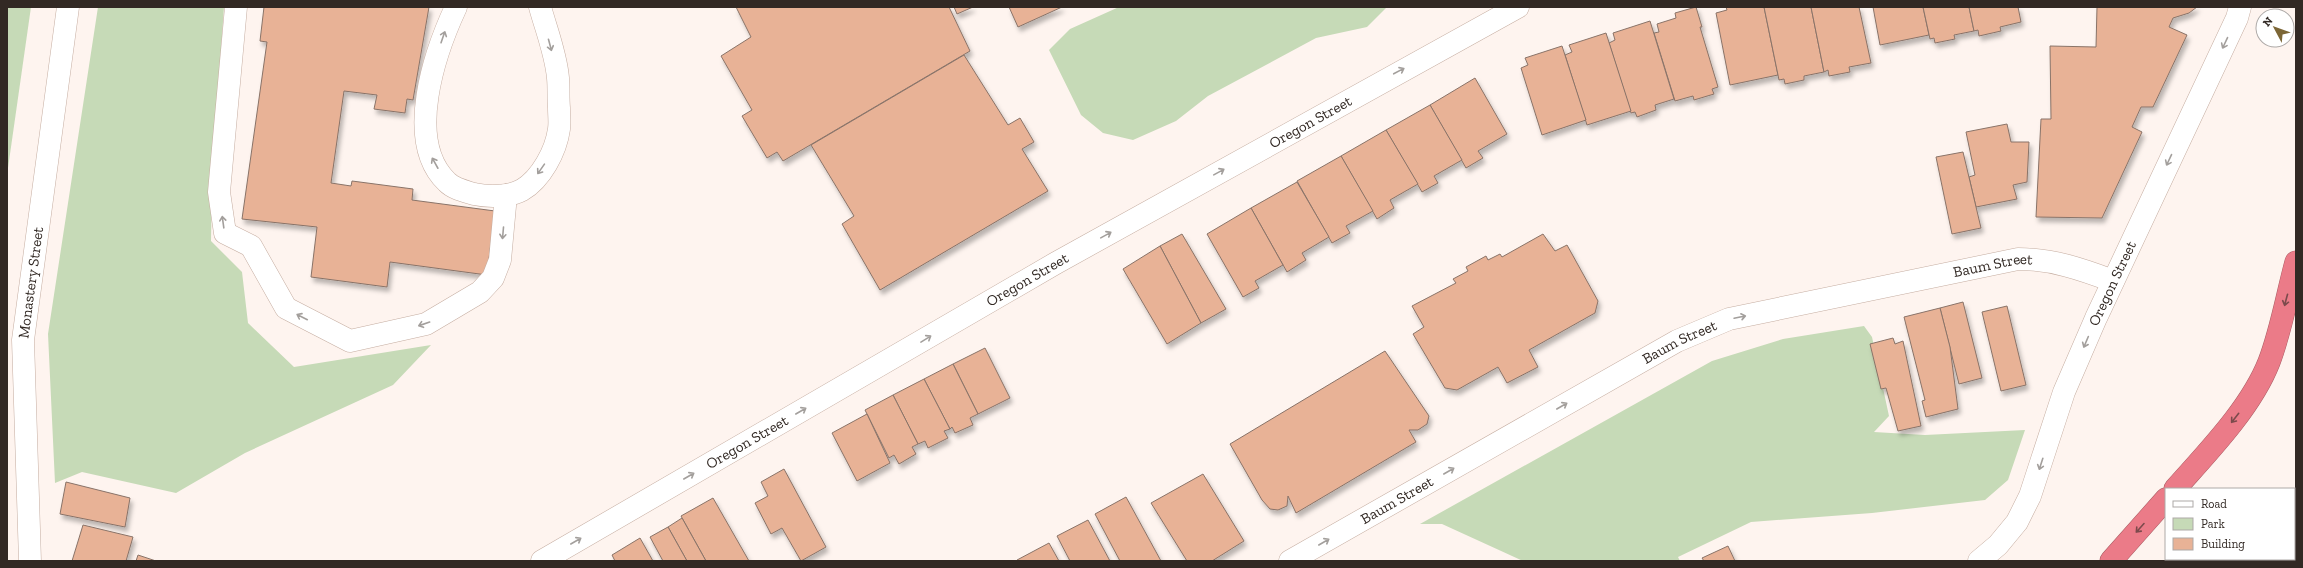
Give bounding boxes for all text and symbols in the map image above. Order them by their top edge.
north arrow [2255,8,2295,48]
text: N [2260,14,2276,29]
one-way arrow [440,31,447,44]
one-way arrow [2221,37,2228,49]
one-way arrow [546,38,554,51]
one-way arrow [1393,67,1405,75]
street label: Oregon Street [1266,92,1355,152]
one-way arrow [2165,154,2172,166]
one-way arrow [430,157,438,169]
one-way arrow [537,164,545,175]
one-way arrow [1213,167,1225,175]
one-way arrow [219,216,227,229]
street label: Monastery Street [14,225,47,339]
one-way arrow [499,226,506,239]
one-way arrow [1100,231,1112,239]
street label: Oregon Street [2085,238,2140,329]
street label: Oregon Street [983,249,1072,310]
street label: Baum Street [1951,250,2034,281]
one-way arrow [2282,293,2289,306]
one-way arrow [296,312,308,320]
one-way arrow [1734,312,1747,320]
street label: Baum Street [1639,316,1720,368]
one-way arrow [418,320,430,328]
one-way arrow [920,334,932,342]
one-way arrow [2082,336,2089,348]
one-way arrow [1556,402,1568,410]
one-way arrow [795,406,807,414]
street label: Oregon Street [703,411,792,473]
one-way arrow [2231,412,2239,423]
one-way arrow [2037,457,2044,470]
one-way arrow [1443,466,1455,474]
one-way arrow [682,472,694,480]
street label: Baum Street [1357,472,1437,528]
legend [2165,488,2295,560]
text: Road [2201,497,2227,511]
text: Park [2201,517,2226,531]
one-way arrow [2135,523,2145,533]
one-way arrow [570,537,582,545]
one-way arrow [1318,537,1330,545]
text: Building [2201,537,2245,551]

